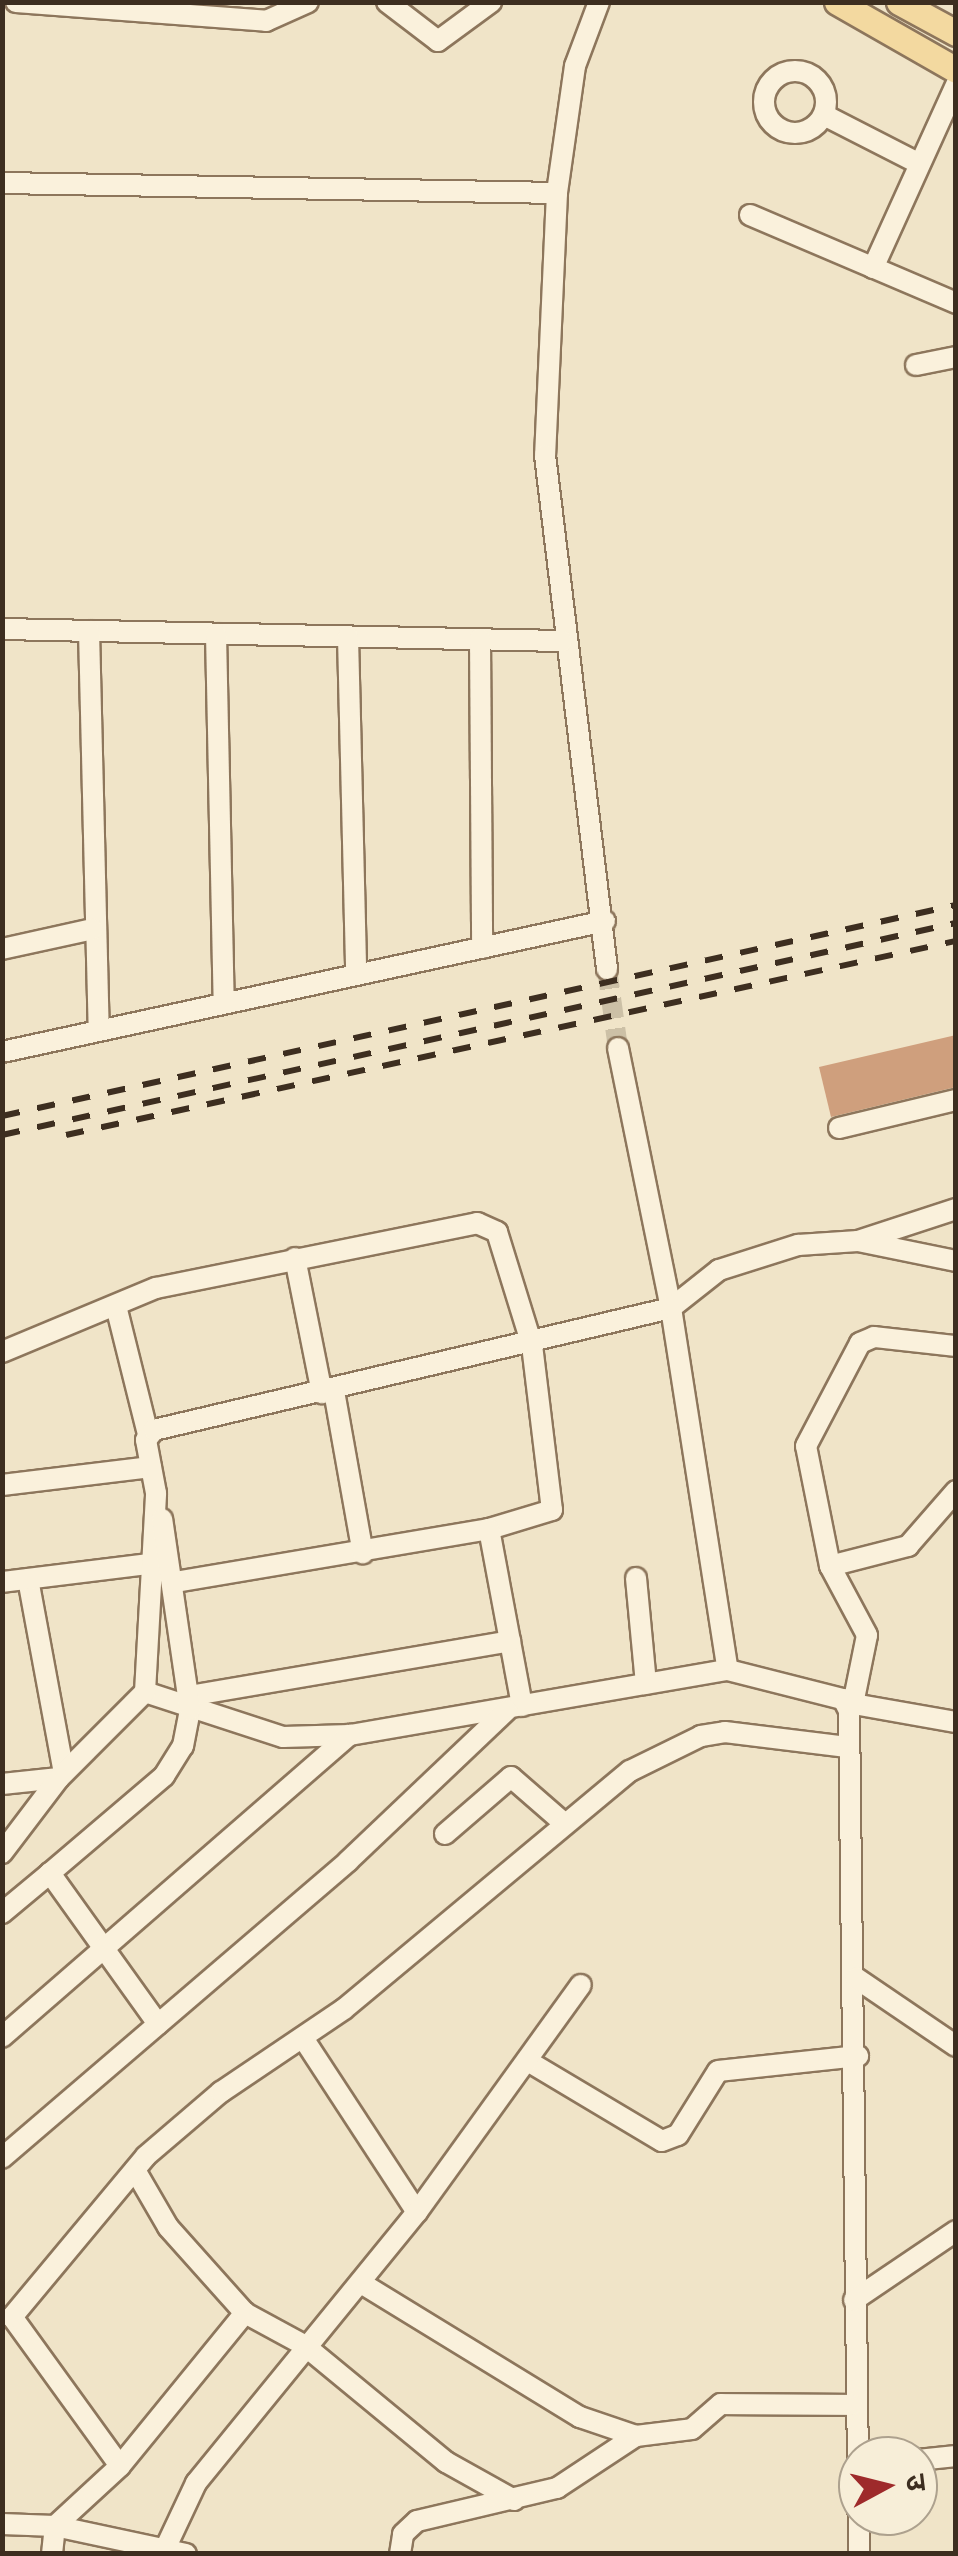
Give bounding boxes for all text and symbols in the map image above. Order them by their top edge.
north arrow [838,2436,938,2536]
text: उ [899,2472,934,2493]

